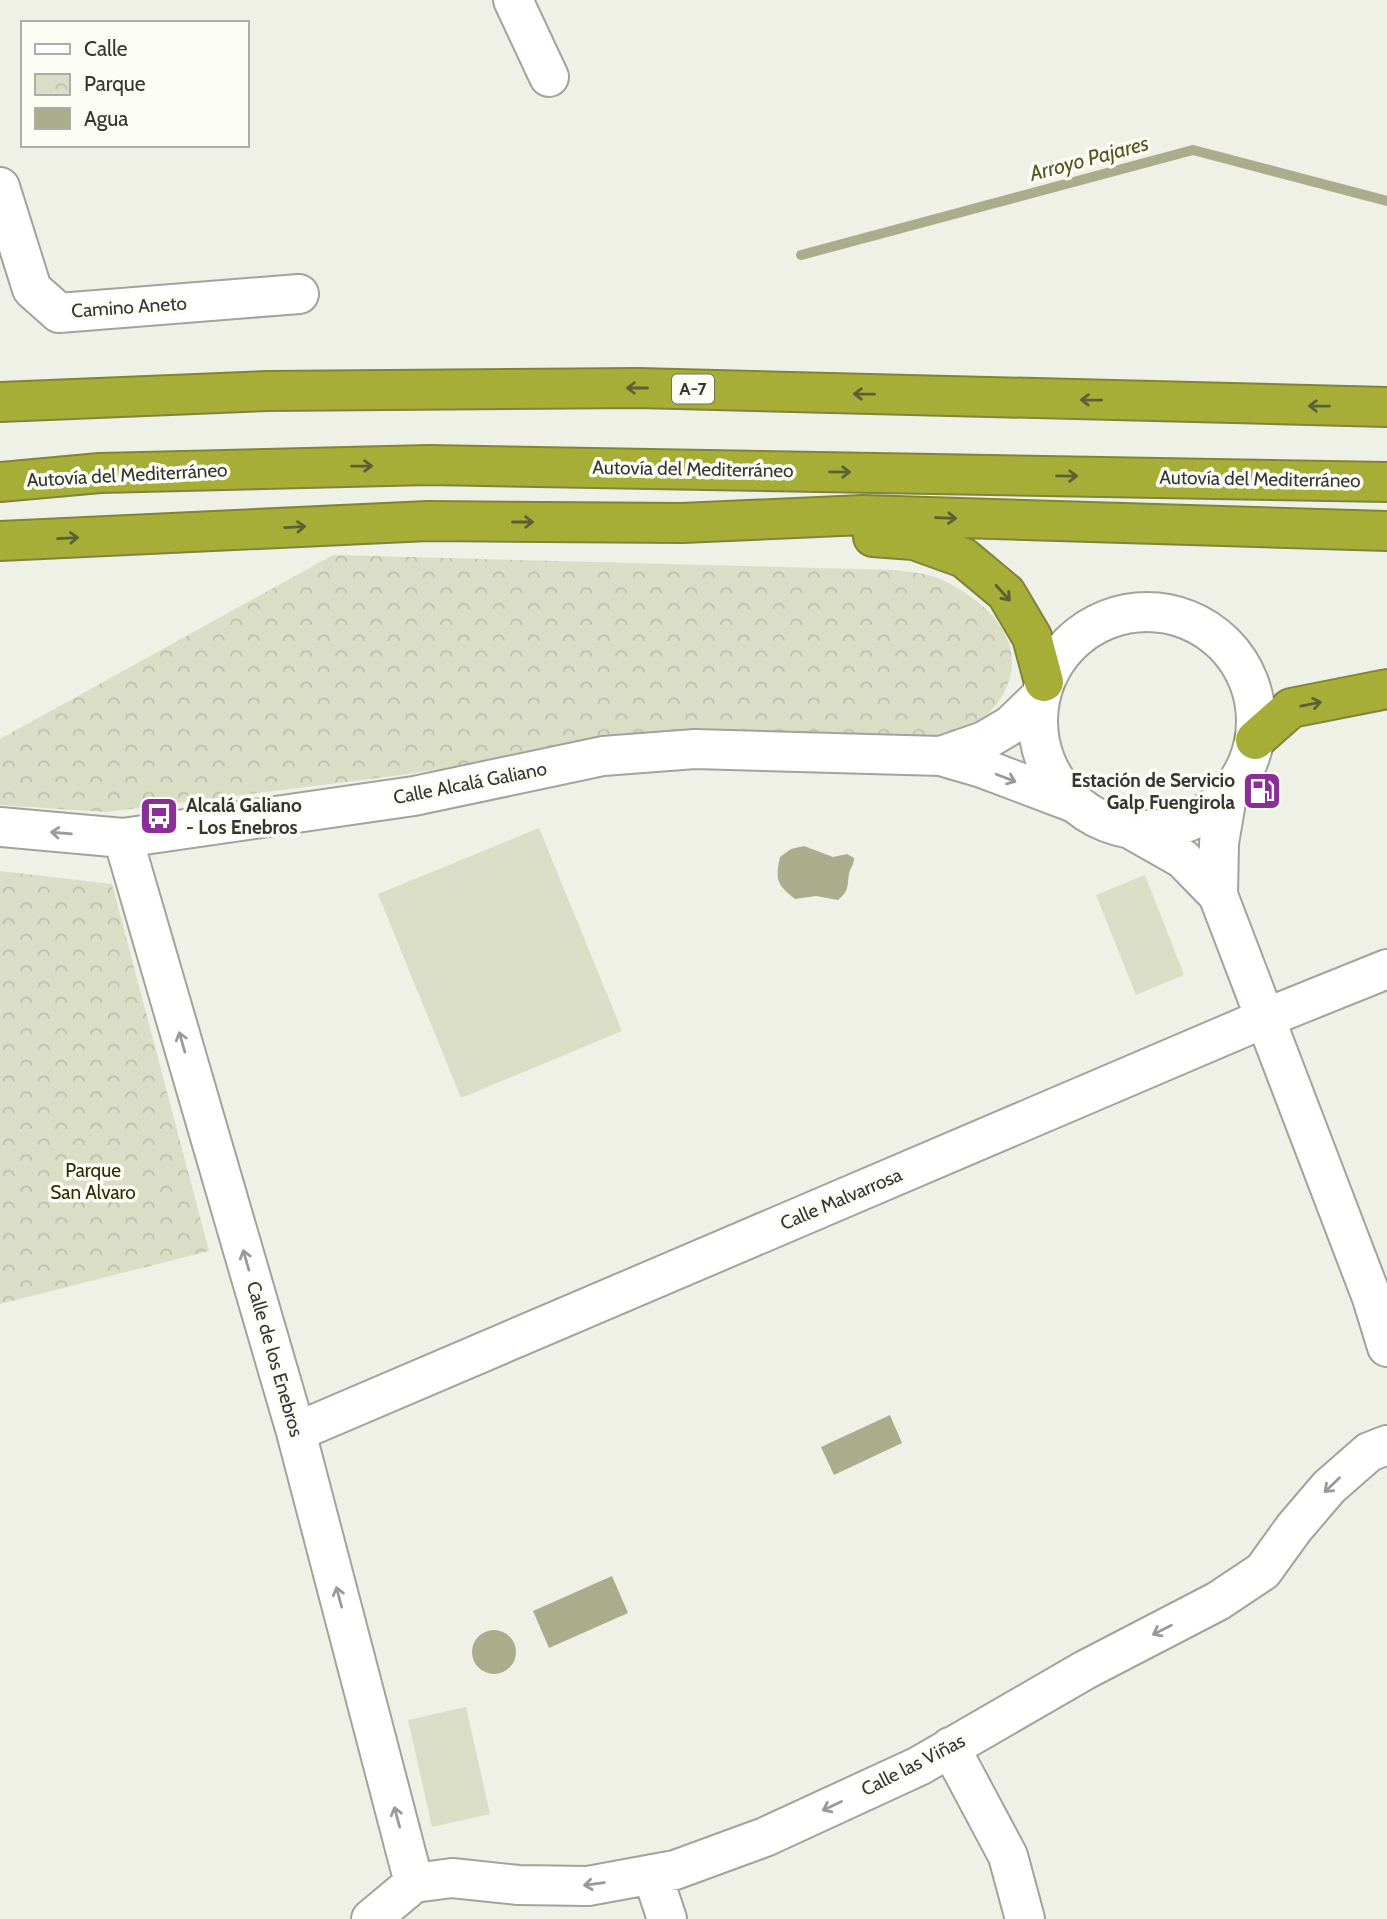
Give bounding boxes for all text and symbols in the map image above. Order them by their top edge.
legend [21,21,248,147]
text: Calle [84,36,128,61]
text: Parque [84,71,146,96]
text: Agua [84,106,128,131]
water label: Arroyo Pajares [1026,130,1151,187]
street label: Camino Aneto [70,291,188,323]
road number: A-7 [672,374,714,404]
one-way arrow [625,381,648,395]
one-way arrow [853,387,876,400]
one-way arrow [1080,393,1103,406]
one-way arrow [1308,399,1331,412]
street label: Autovía del Mediterráneo [592,456,794,482]
street label: Autovía del Mediterráneo [26,458,228,492]
one-way arrow [350,460,373,473]
one-way arrow [828,465,851,479]
street label: Autovía del Mediterráneo [1159,466,1361,492]
one-way arrow [1056,469,1079,483]
one-way arrow [934,511,957,524]
one-way arrow [511,515,534,529]
one-way arrow [284,521,307,534]
one-way arrow [56,531,79,544]
one-way arrow [995,584,1011,602]
one-way arrow [1299,697,1322,710]
street label: Calle Alcalá Galiano [391,757,549,809]
place label: Estación de Servicio Galp Fuengirola [1071,769,1236,814]
fuel station icon: Estación de Servicio Galp Fuengirola [1241,770,1283,812]
one-way arrow [995,772,1016,785]
place label: Alcalá Galiano - Los Enebros [186,794,302,839]
bus stop icon: Alcalá Galiano - Los Enebros [138,795,180,837]
one-way arrow [51,826,73,839]
one-way arrow [175,1031,188,1053]
park label: Parque San Alvaro [50,1159,136,1204]
street label: Calle Malvarrosa [777,1163,905,1235]
one-way arrow [239,1249,252,1271]
street label: Calle de los Enebros [242,1279,308,1439]
one-way arrow [1324,1476,1341,1493]
one-way arrow [332,1586,345,1608]
one-way arrow [1152,1623,1173,1637]
street label: Calle las Viñas [857,1729,969,1801]
one-way arrow [822,1800,843,1813]
one-way arrow [390,1806,403,1829]
one-way arrow [583,1878,606,1891]

